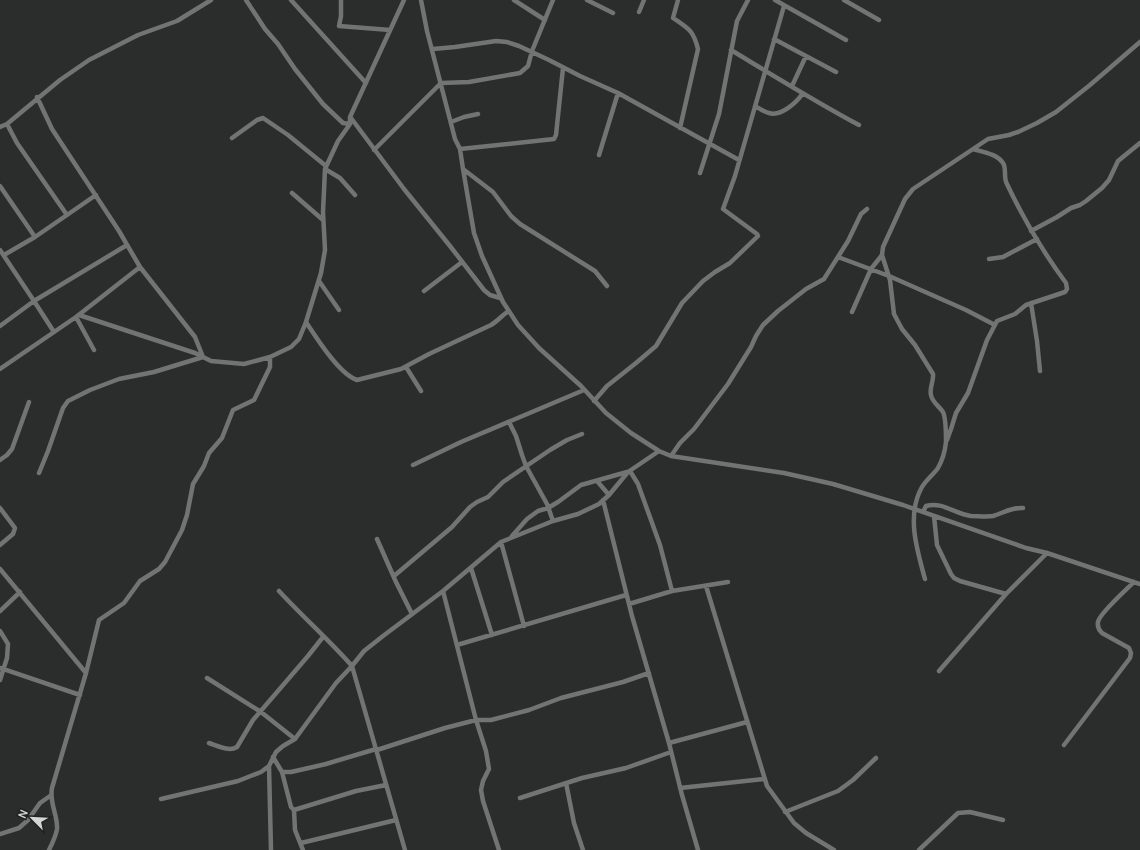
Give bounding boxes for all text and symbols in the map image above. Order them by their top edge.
north arrow [12,798,52,838]
text: N [14,807,31,820]

